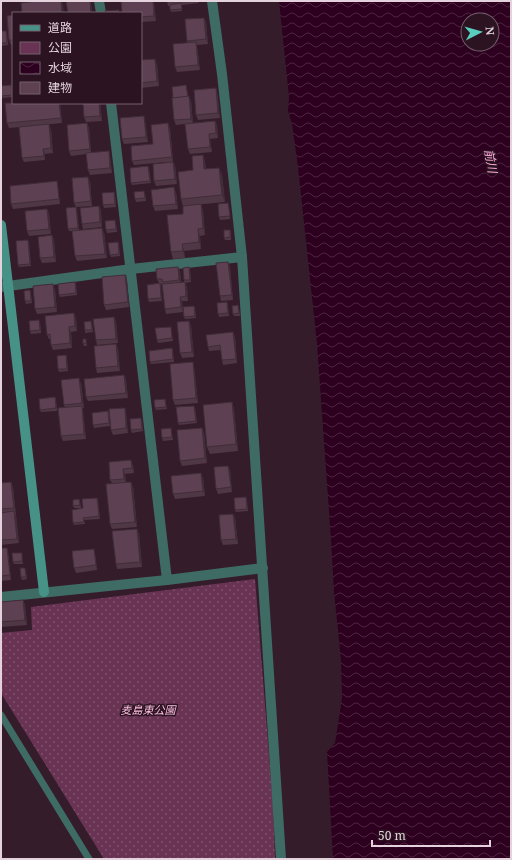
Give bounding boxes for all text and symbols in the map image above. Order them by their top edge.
legend [12,12,142,104]
north arrow [460,12,500,52]
text: 道路 [48,19,72,36]
text: N [483,26,498,36]
text: 公園 [48,39,72,56]
text: 水域 [48,59,72,76]
text: 建物 [48,79,72,96]
water label: 前川 [481,148,502,176]
park label: 麦島東公園 [121,702,177,717]
scale bar [372,822,490,848]
text: 50 m [378,827,406,844]

